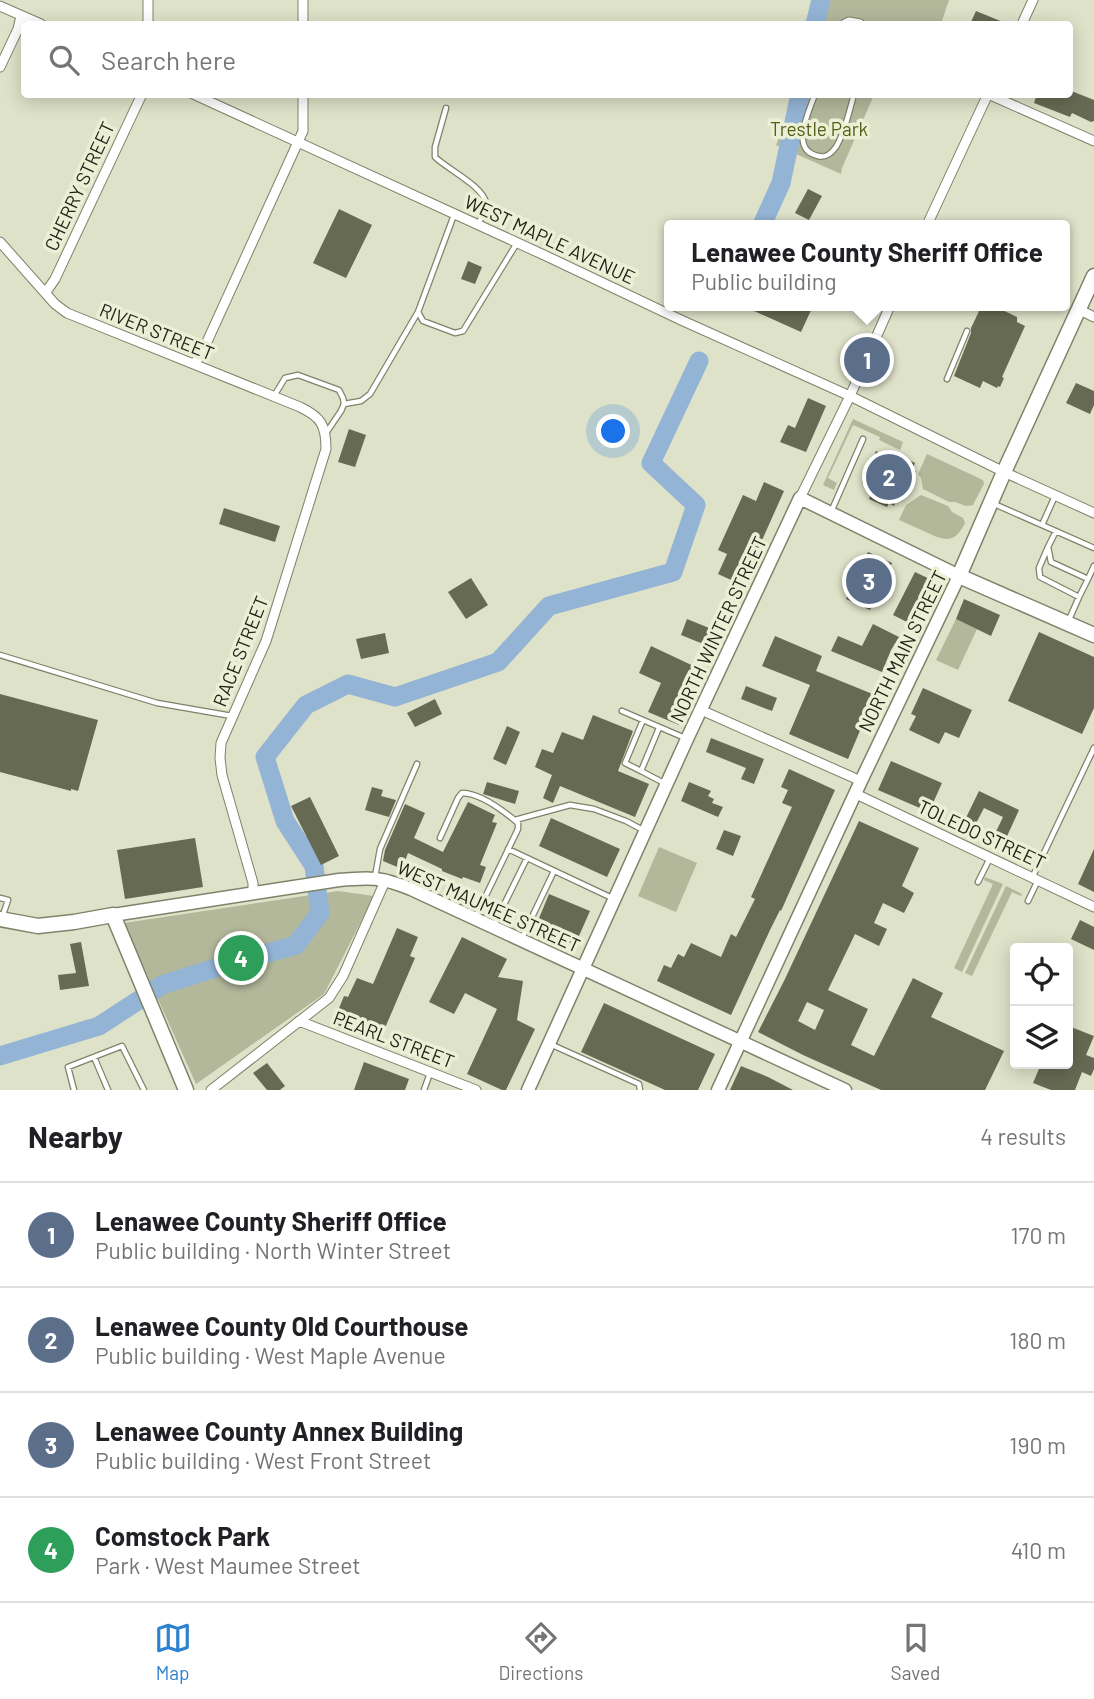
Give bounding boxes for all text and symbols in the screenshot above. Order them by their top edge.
search box [21,21,1073,98]
icon: search [45,41,83,79]
text: Search here [101,44,236,75]
park label: Trestle Park [770,117,868,140]
street label: CHERRY STREET [39,118,119,254]
street label: WEST MAPLE AVENUE [461,189,639,289]
popup [664,220,1070,311]
text: Lenawee County Sheriff Office [691,236,1043,267]
text: Public building [691,267,837,295]
street label: RIVER STREET [96,298,218,364]
pin: 1 [844,334,890,386]
your location [596,414,630,448]
pin: 2 [866,451,912,503]
street label: NORTH WINTER STREET [665,532,771,726]
pin: 3 [846,555,892,607]
street label: NORTH MAIN STREET [853,566,951,736]
street label: RACE STREET [207,592,273,710]
street label: TOLEDO STREET [914,794,1050,874]
street label: WEST MAUMEE STREET [394,855,584,957]
pin: 4 [218,932,264,984]
map controls [1010,943,1073,1069]
button: locate [1010,943,1073,1006]
street label: PEARL STREET [330,1005,458,1073]
button: layers [1010,1006,1073,1069]
text: Nearby [28,1118,123,1154]
text: 4 results [980,1122,1066,1150]
text: Lenawee County Sheriff Office [95,1205,447,1236]
text: 1 [47,1221,55,1249]
text: 170 m [1010,1221,1066,1249]
text: Public building · North Winter Street [95,1236,451,1264]
text: Lenawee County Old Courthouse [95,1310,468,1341]
text: 2 [45,1326,57,1354]
text: 180 m [1009,1326,1066,1354]
text: Public building · West Maple Avenue [95,1341,446,1369]
text: Lenawee County Annex Building [95,1415,463,1446]
text: 3 [45,1431,57,1459]
text: 190 m [1009,1431,1066,1459]
text: Public building · West Front Street [95,1446,431,1474]
text: Comstock Park [95,1520,270,1551]
text: 4 [44,1536,58,1564]
text: 410 m [1011,1536,1066,1564]
text: Park · West Maumee Street [95,1551,361,1579]
tab: Map [154,1619,192,1684]
tab: Directions [499,1619,584,1684]
tab: Saved [891,1619,940,1684]

